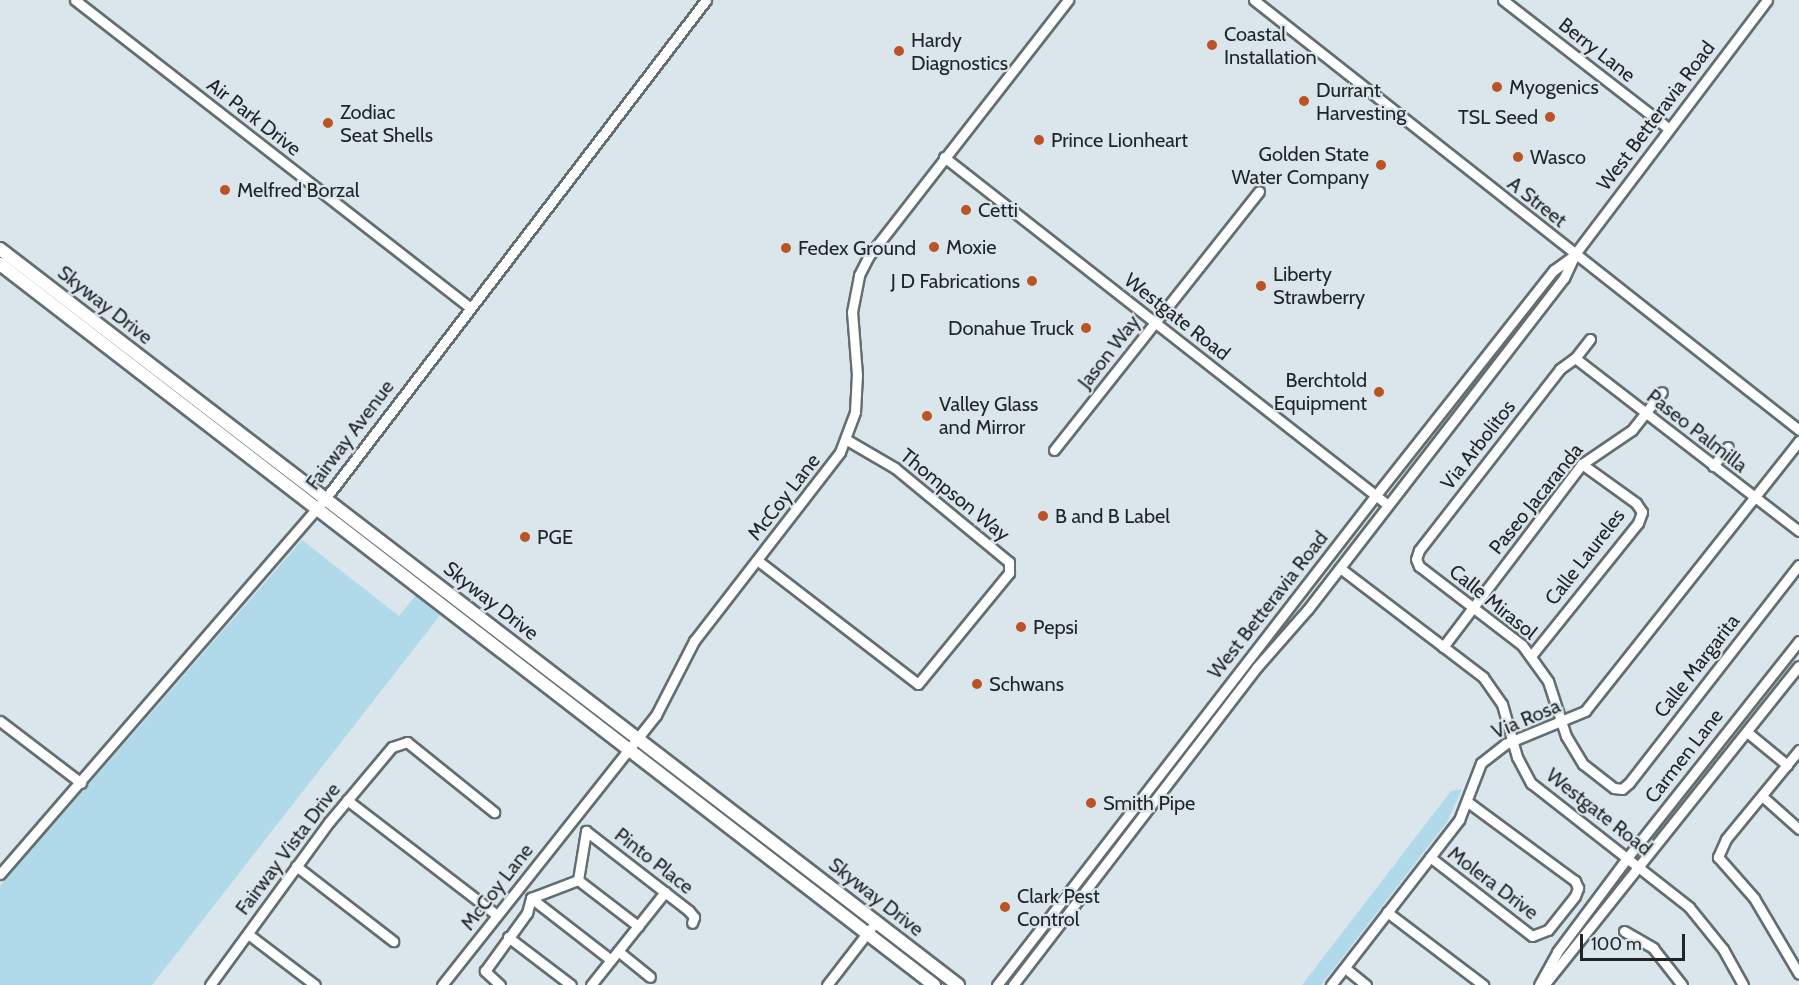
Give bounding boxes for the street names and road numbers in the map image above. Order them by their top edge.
street label: Berry Lane [1554,13,1640,87]
street label: West Betteravia Road [1592,37,1720,195]
street label: Air Park Drive [202,73,306,161]
street label: A Street [1503,172,1571,232]
street label: Skyway Drive [53,261,157,349]
street label: Westgate Road [1119,268,1235,366]
street label: Jason Way [1073,310,1145,394]
street label: Fairway Avenue [301,375,399,495]
street label: Paseo Palmilla [1642,384,1752,478]
street label: Via Arbolitos [1436,395,1520,495]
street label: Paseo Jacaranda [1484,439,1588,559]
street label: Thompson Way [896,444,1014,546]
street label: McCoy Lane [743,449,825,545]
street label: Calle Laureles [1540,504,1630,610]
street label: West Betteravia Road [1203,526,1333,684]
street label: Skyway Drive [439,557,543,645]
street label: Calle Mirasol [1444,559,1542,645]
street label: Calle Margarita [1649,610,1745,722]
street label: Via Rosa [1488,694,1564,744]
street label: Carmen Lane [1640,704,1728,808]
street label: Westgate Road [1541,763,1657,861]
street label: Fairway Vista Drive [231,778,345,920]
street label: Pinto Place [610,823,698,899]
street label: McCoy Lane [456,839,538,935]
street label: Molera Drive [1443,841,1543,925]
street label: Skyway Drive [824,853,928,941]

